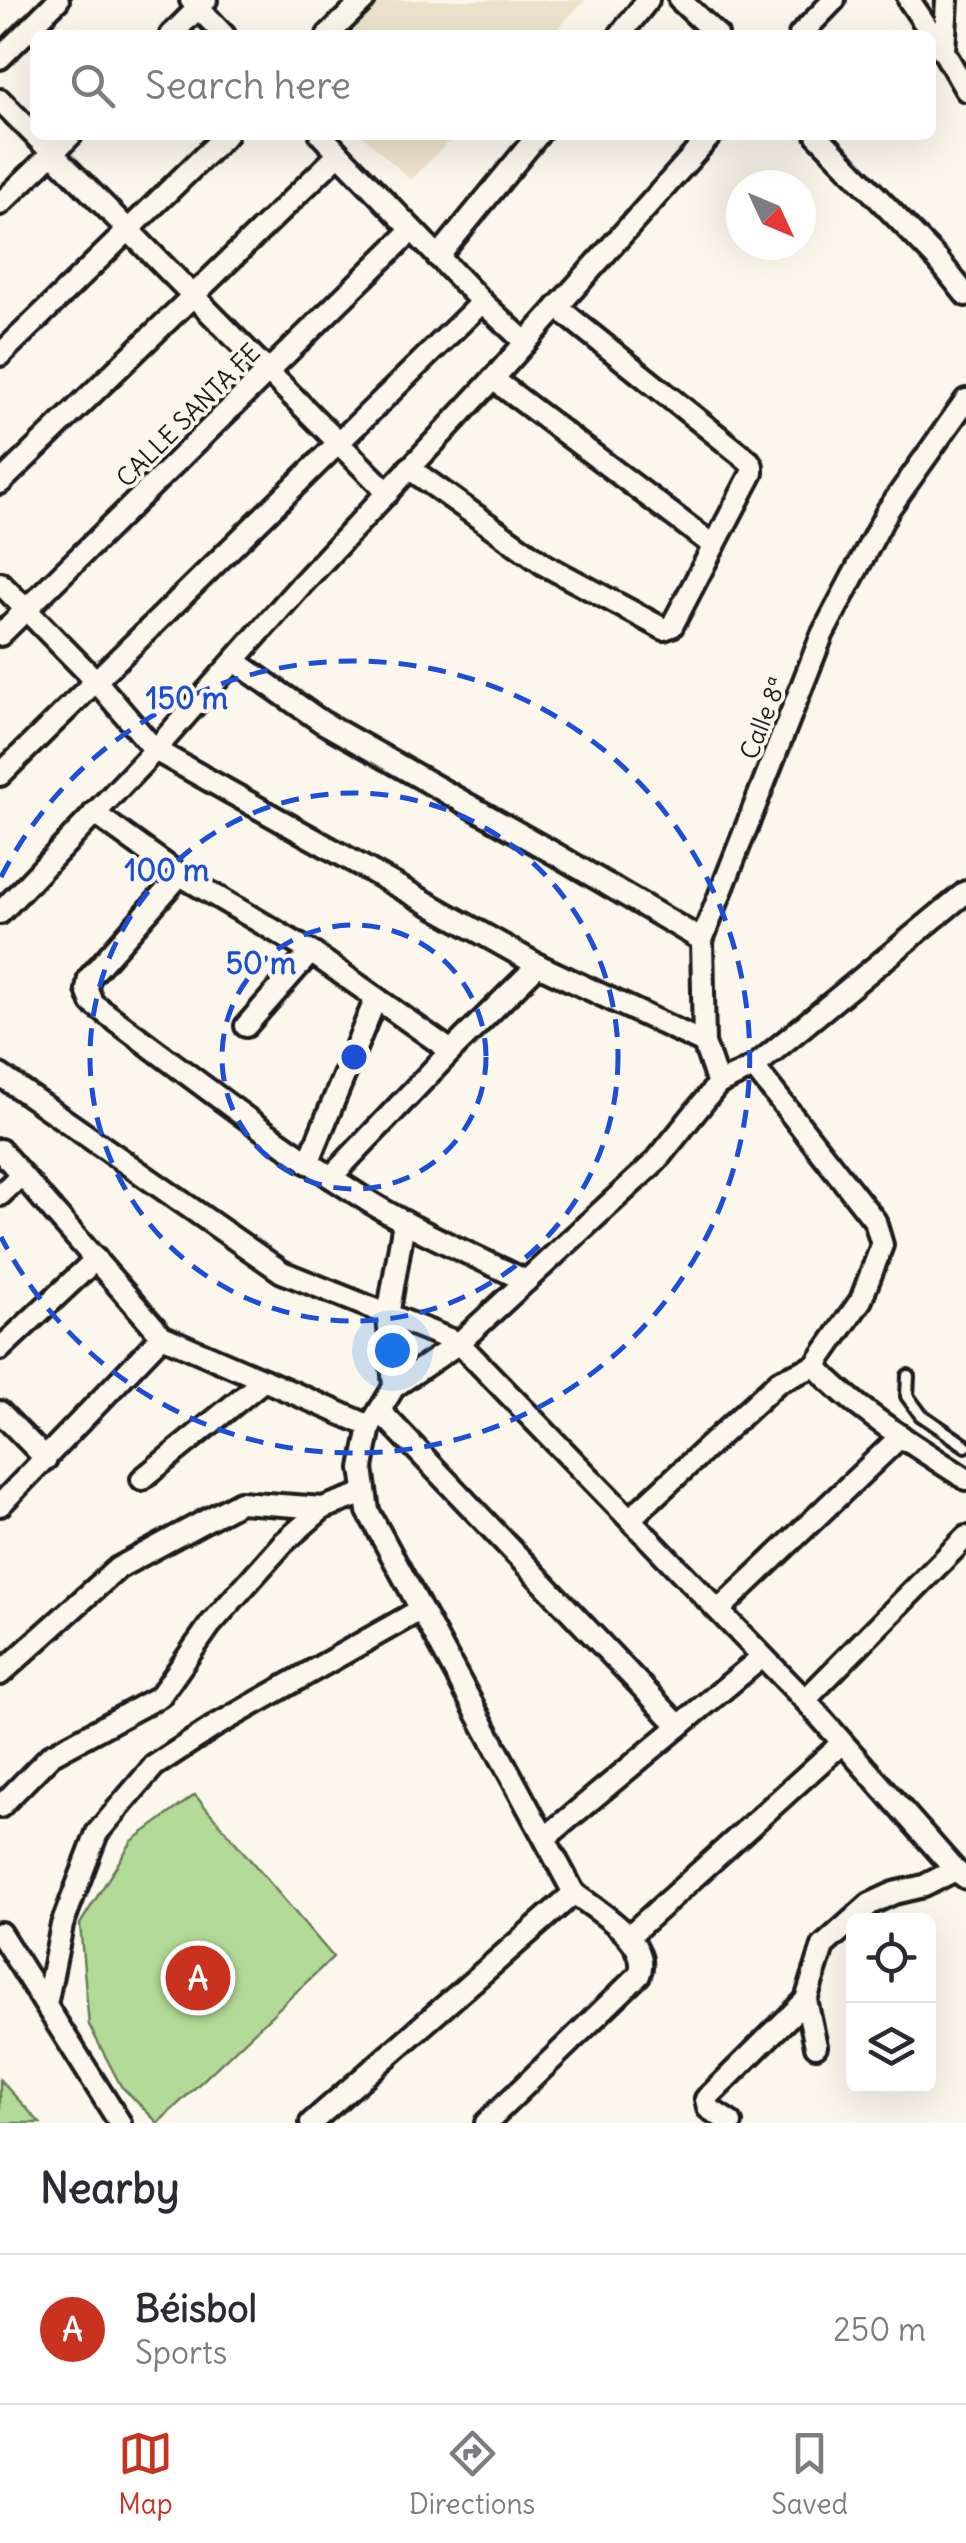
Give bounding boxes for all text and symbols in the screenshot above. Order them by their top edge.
search box [30,30,936,140]
icon: search [65,58,120,113]
text: Search here [145,62,351,109]
north arrow [726,170,816,260]
street label: CALLE SANTA FE [109,336,267,494]
street label: Calle 8ª [733,672,793,764]
text: 150 m [146,679,228,717]
text: 100 m [125,851,209,889]
text: 50 m [226,944,296,982]
centre of rings [336,1039,372,1075]
your location [367,1325,418,1376]
map controls [846,1913,936,2093]
button: locate [846,1913,936,2003]
pin: A [166,1940,230,2016]
button: layers [846,2003,936,2093]
text: Nearby [40,2162,179,2214]
text: Béisbol [135,2285,257,2332]
text: A [62,2309,83,2350]
text: 250 m [833,2309,926,2350]
text: Sports [135,2332,227,2373]
tab: Map [118,2426,173,2522]
tab: Directions [409,2426,535,2522]
tab: Saved [771,2426,848,2522]

